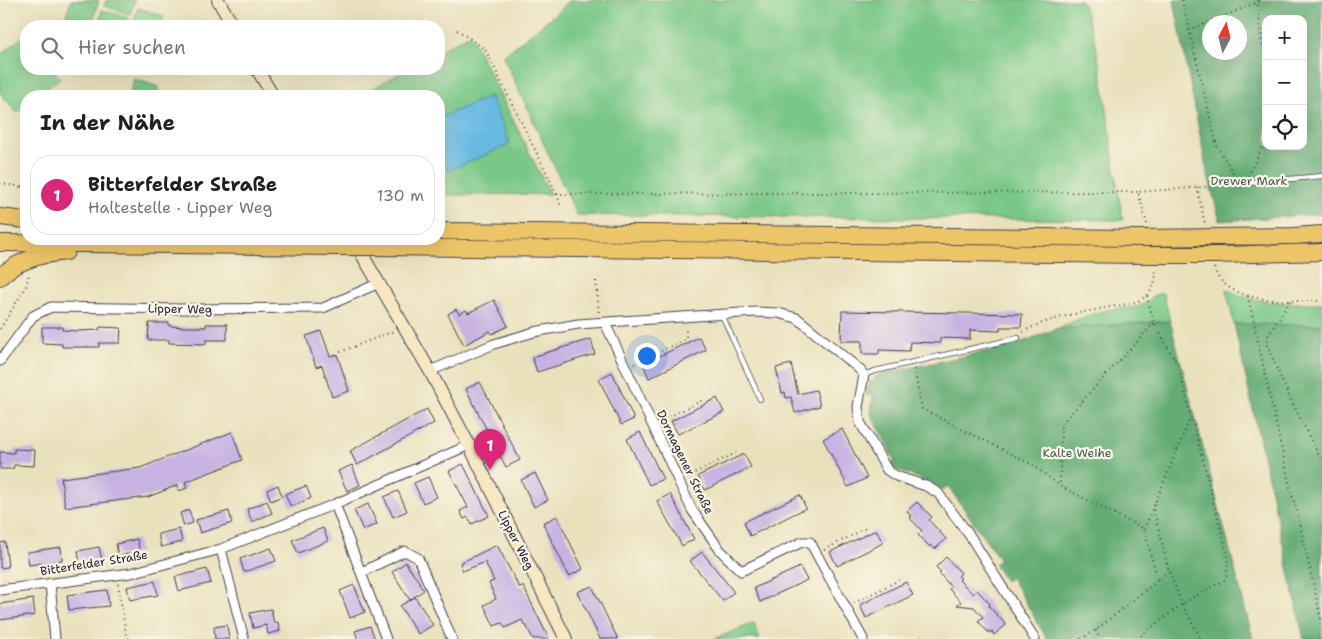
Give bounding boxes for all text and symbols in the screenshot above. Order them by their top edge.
north arrow [1202,15,1247,60]
map controls [1262,15,1307,150]
button: + [1262,15,1307,60]
search box [20,20,445,75]
icon: search [38,34,66,62]
text: Hier suchen [78,35,186,60]
button: − [1262,60,1307,105]
button: locate [1262,105,1307,150]
text: In der Nähe [40,109,175,137]
text: Bitterfelder Straße [88,172,277,197]
park label: Drewer Mark [1211,173,1288,189]
text: 1 [53,185,61,206]
text: 130 m [377,185,424,206]
text: Haltestelle · Lipper Weg [88,197,272,218]
street label: Lipper Weg [148,300,212,318]
your location [634,343,660,369]
street label: Dormagener Straße [653,407,717,517]
pin: 1 [474,429,506,470]
park label: Kalte Weihe [1042,445,1112,461]
street label: Lipper Weg [494,508,538,572]
street label: Bitterfelder Straße [39,547,149,579]

